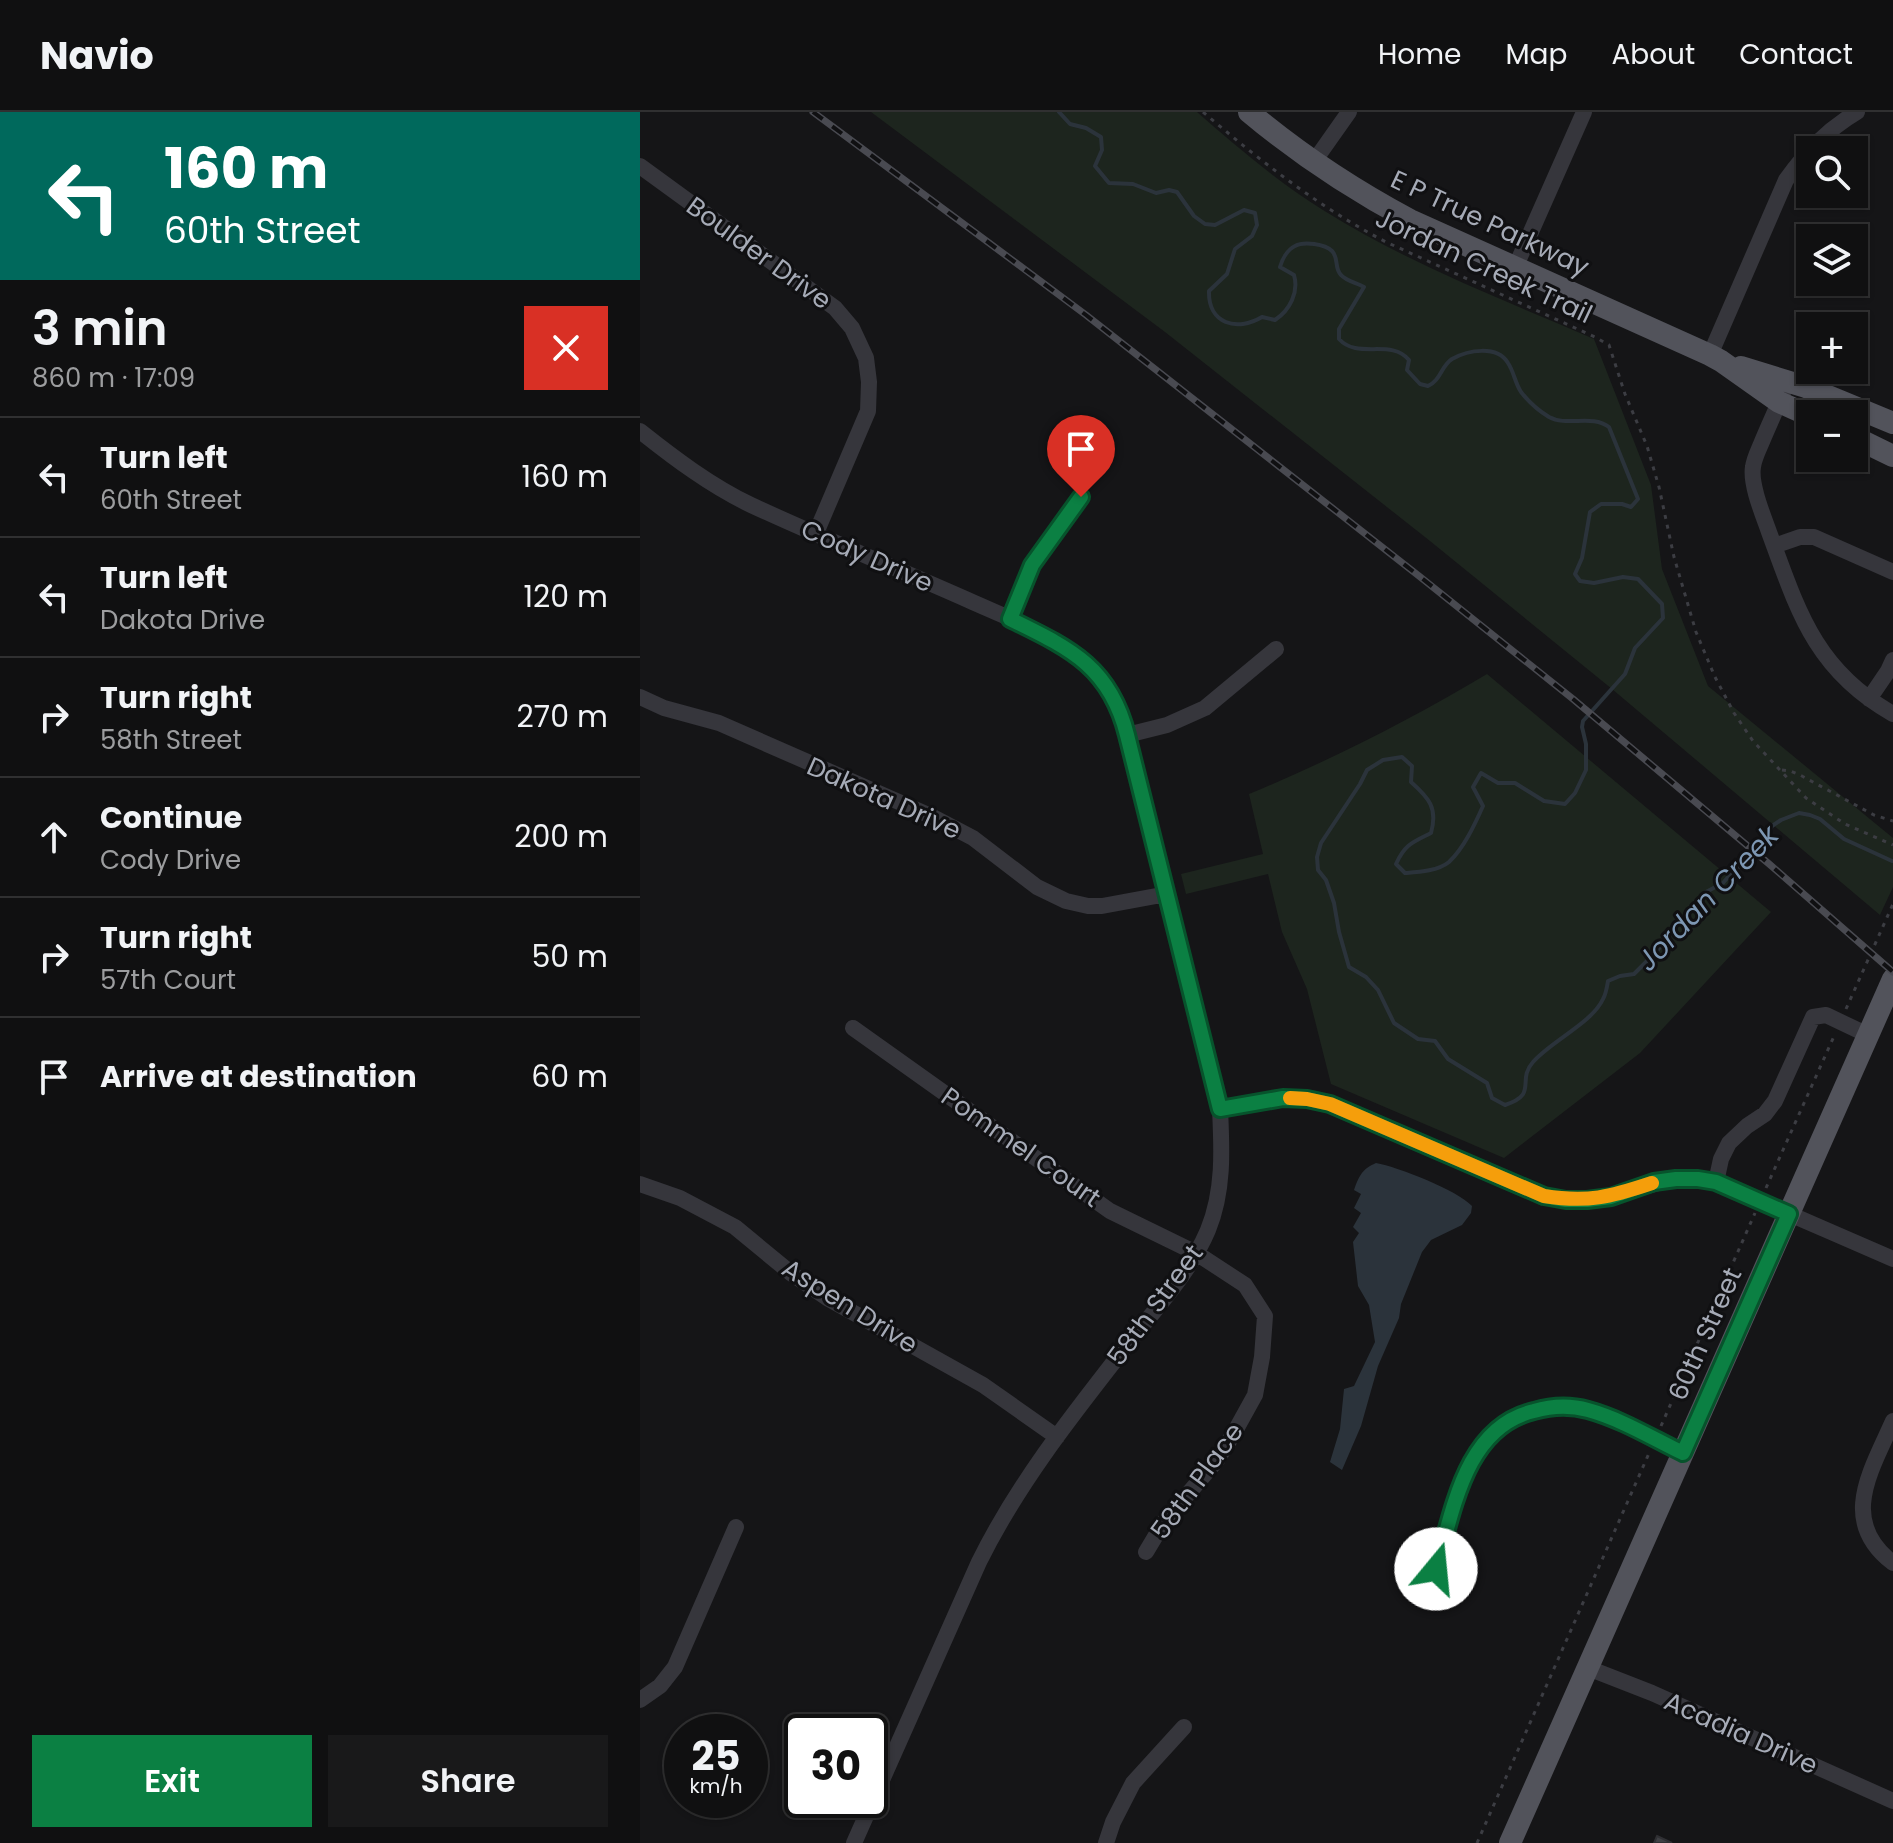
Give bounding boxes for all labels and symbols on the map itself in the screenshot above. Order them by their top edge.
street label: E P True Parkway [1385,161,1595,285]
street label: Boulder Drive [679,188,839,318]
street label: Jordan Creek Trail [1370,200,1598,332]
pin [1047,415,1115,497]
street label: Cody Drive [795,511,939,601]
street label: Dakota Drive [801,748,967,848]
water label: Jordan Creek [1628,816,1789,979]
street label: Pommel Court [934,1079,1108,1215]
street label: 58th Street [1099,1237,1211,1373]
street label: Aspen Drive [775,1250,925,1362]
street label: 60th Street [1660,1262,1750,1406]
street label: 58th Place [1142,1415,1252,1547]
position arrow [1394,1527,1478,1611]
street label: Acadia Drive [1659,1683,1823,1783]
speed limit sign: 30 [784,1714,888,1818]

